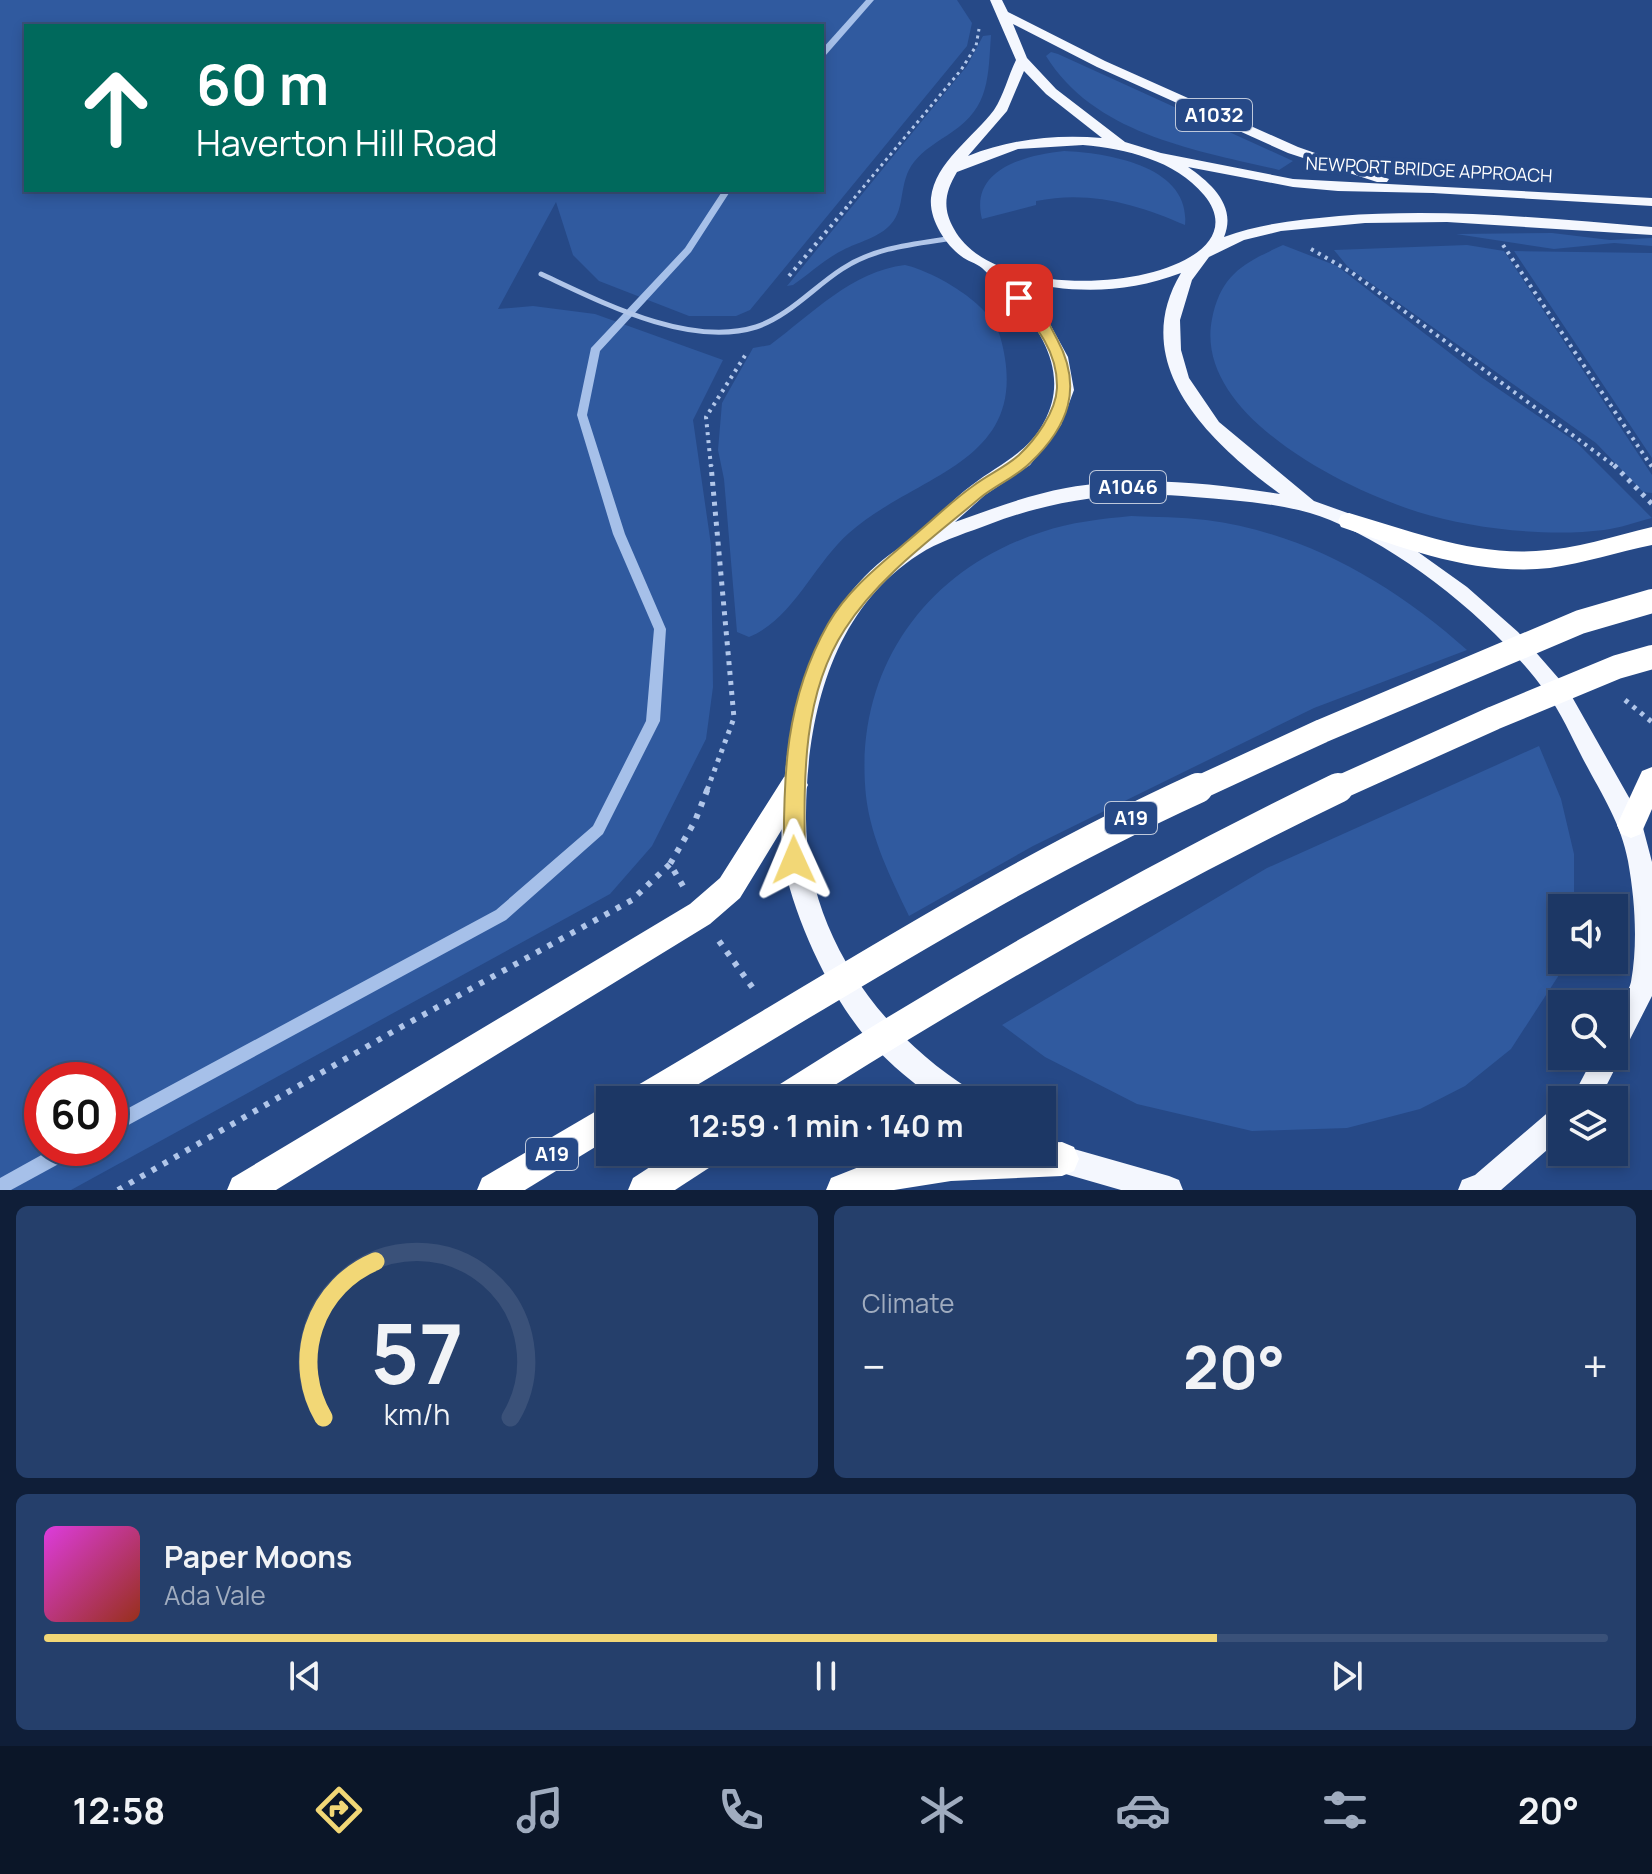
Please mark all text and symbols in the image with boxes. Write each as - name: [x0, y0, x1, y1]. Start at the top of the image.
- text: 60 m: [196, 45, 329, 122]
- icon: ahead: [64, 56, 168, 160]
- road number: A1032: [1176, 99, 1252, 131]
- text: Haverton Hill Road: [196, 118, 497, 167]
- street label: NEWPORT BRIDGE APPROACH: [1305, 151, 1553, 187]
- pin: [985, 264, 1053, 332]
- icon: arrive: [997, 276, 1041, 320]
- road number: A1046: [1090, 471, 1166, 503]
- road number: A19: [1105, 802, 1157, 834]
- position arrow: [752, 818, 836, 902]
- map controls: [1548, 894, 1628, 1166]
- button: sound: [1548, 894, 1628, 974]
- button: search: [1548, 990, 1628, 1070]
- speed limit sign: 60: [24, 1062, 128, 1166]
- button: layers: [1548, 1086, 1628, 1166]
- text: 12:59 · 1 min · 140 m: [689, 1105, 963, 1146]
- road number: A19: [526, 1138, 578, 1170]
- text: Climate: [862, 1285, 954, 1321]
- text: 57: [370, 1295, 464, 1409]
- text: 20°: [1183, 1325, 1285, 1407]
- text: −: [862, 1336, 886, 1396]
- text: +: [1583, 1336, 1608, 1396]
- text: km/h: [384, 1395, 450, 1434]
- text: Paper Moons: [164, 1536, 352, 1577]
- text: Ada Vale: [164, 1577, 266, 1613]
- icon: previous: [283, 1654, 327, 1698]
- icon: pause: [804, 1654, 848, 1698]
- icon: next: [1325, 1654, 1369, 1698]
- icon: directions: [311, 1782, 367, 1838]
- icon: music: [512, 1782, 568, 1838]
- icon: phone: [713, 1782, 769, 1838]
- icon: climate: [914, 1782, 970, 1838]
- icon: car: [1115, 1782, 1171, 1838]
- icon: filters: [1317, 1782, 1373, 1838]
- text: 12:58: [73, 1786, 165, 1835]
- text: 20°: [1518, 1786, 1579, 1835]

